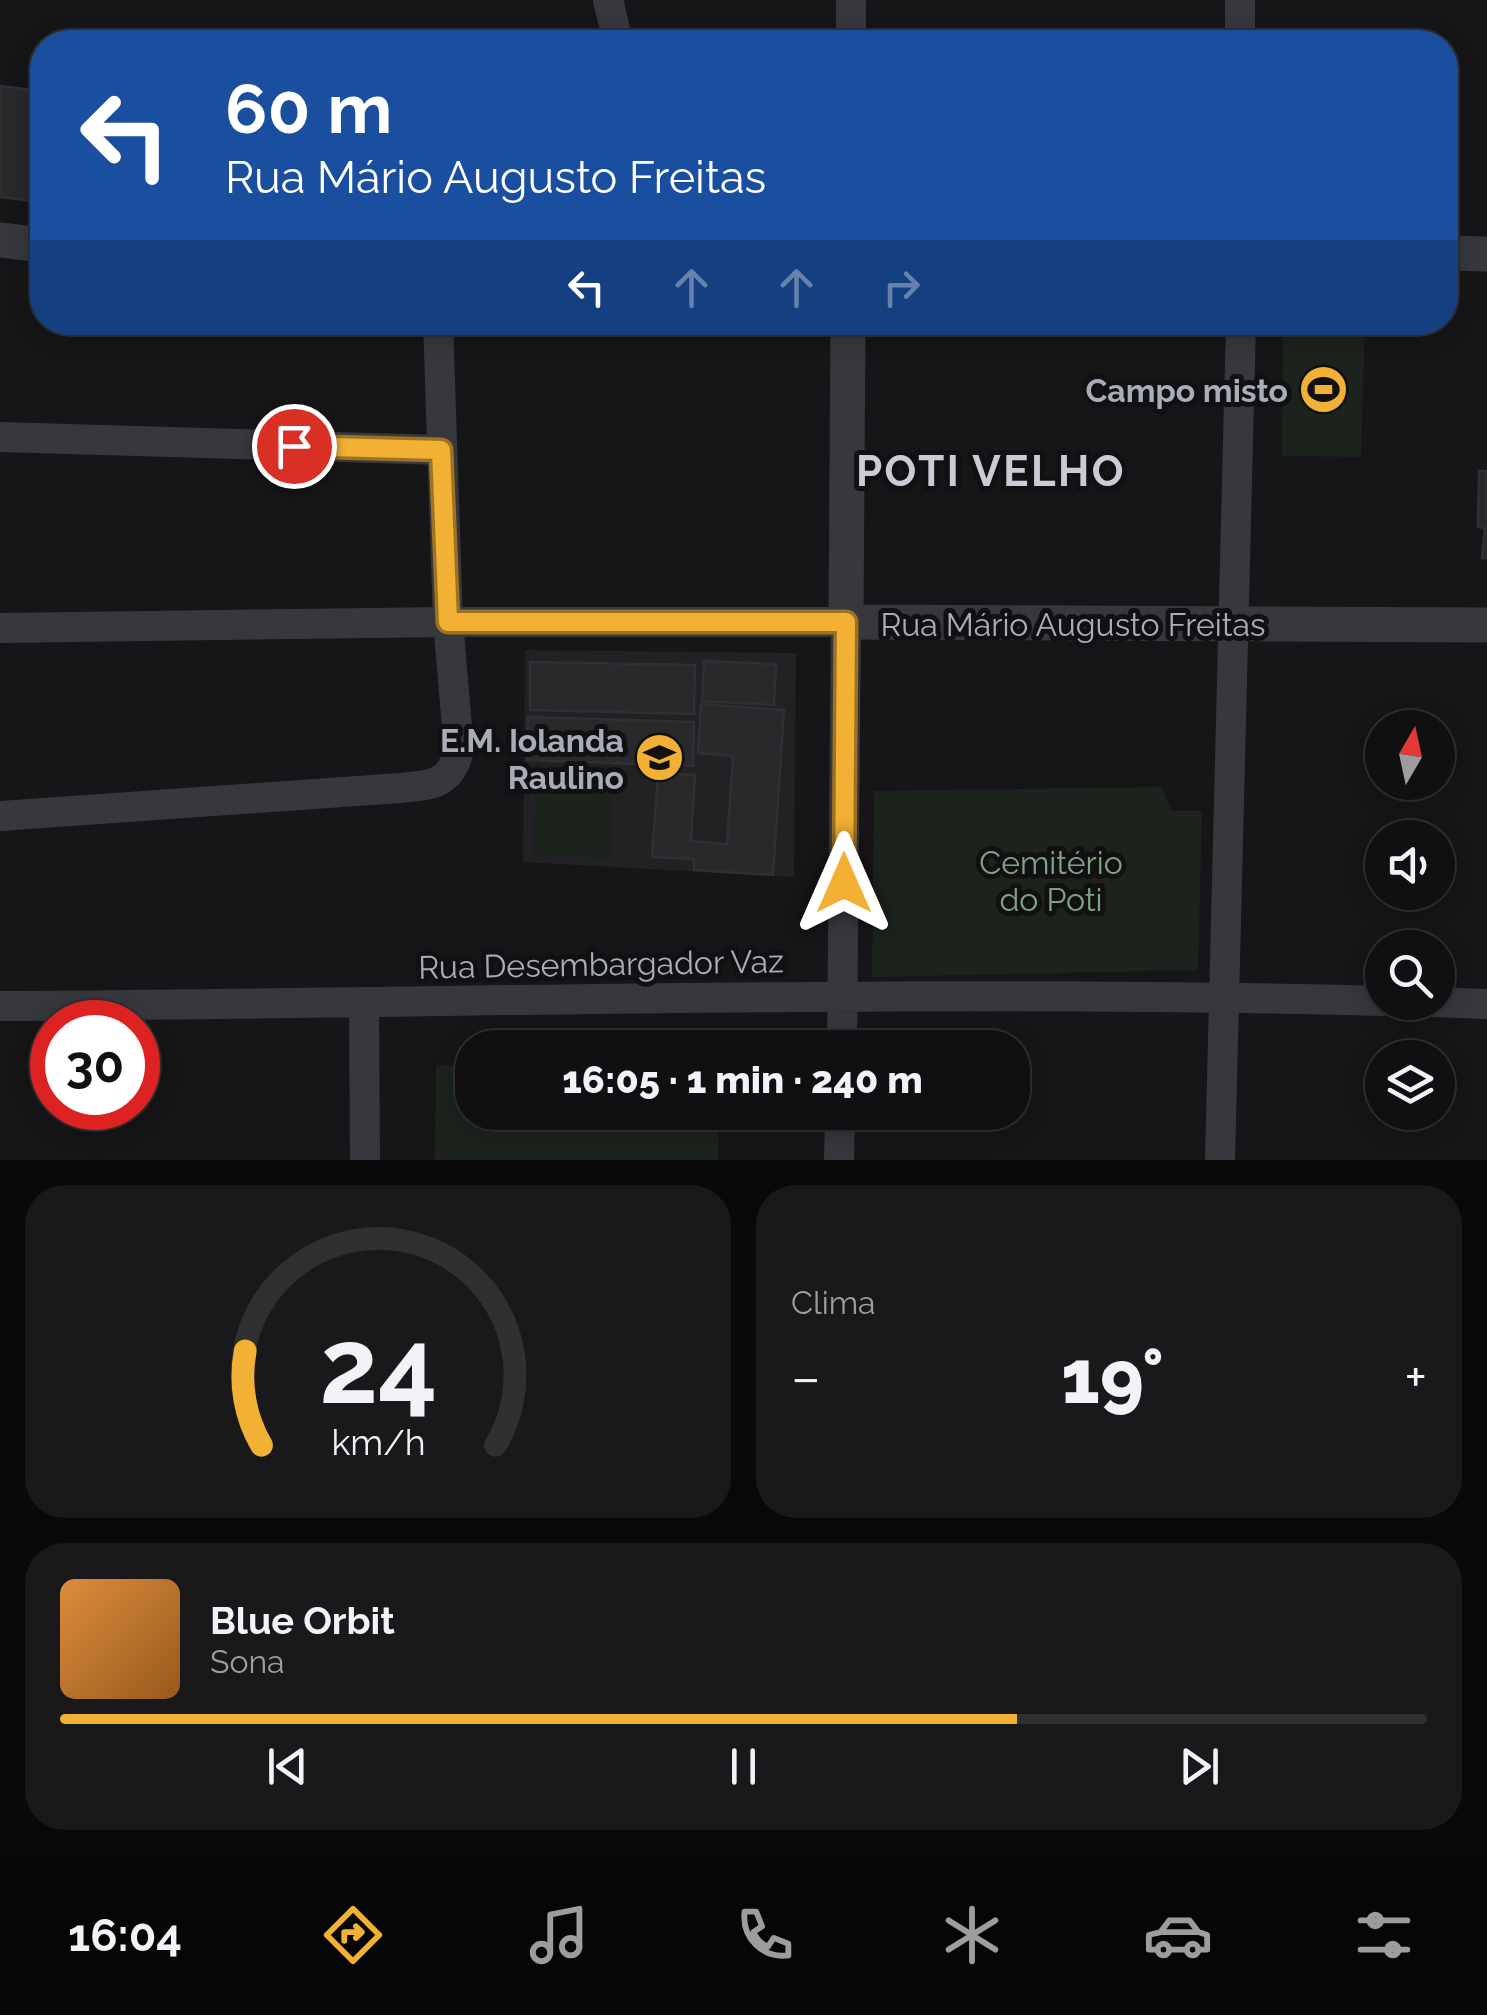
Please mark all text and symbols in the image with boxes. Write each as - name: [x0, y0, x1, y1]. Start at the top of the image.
- text: 60 m: [225, 67, 392, 149]
- icon: left: [60, 70, 190, 200]
- text: Rua Mário Augusto Freitas: [225, 151, 766, 204]
- icon: left: [559, 260, 614, 315]
- icon: ahead: [664, 260, 719, 315]
- icon: ahead: [769, 260, 824, 315]
- icon: right: [874, 260, 929, 315]
- sports icon: Campo misto: [1297, 364, 1349, 416]
- place label: Campo misto: [1085, 372, 1288, 409]
- pin: [252, 404, 337, 489]
- icon: arrive: [267, 419, 322, 474]
- district label: POTI VELHO: [856, 447, 1126, 496]
- street label: Rua Mário Augusto Freitas: [881, 606, 1265, 643]
- north arrow: [1365, 710, 1455, 800]
- map controls: [1365, 710, 1455, 1130]
- place label: E.M. Iolanda Raulino: [440, 722, 624, 796]
- school or university icon: E.M. Iolanda Raulino: [633, 732, 685, 784]
- button: sound: [1365, 820, 1455, 910]
- position arrow: [792, 831, 896, 935]
- park label: Cemitério do Poti: [979, 844, 1123, 918]
- button: search: [1365, 930, 1455, 1020]
- street label: Rua Desembargador Vaz: [418, 942, 784, 986]
- speed limit sign: 30: [30, 1000, 160, 1130]
- button: layers: [1365, 1040, 1455, 1130]
- text: 16:05 · 1 min · 240 m: [562, 1057, 923, 1102]
- text: Clima: [791, 1284, 875, 1321]
- text: 24: [319, 1305, 437, 1427]
- text: 19°: [1061, 1332, 1164, 1421]
- text: −: [791, 1345, 821, 1410]
- text: +: [1404, 1345, 1427, 1410]
- text: km/h: [331, 1421, 425, 1463]
- text: Blue Orbit: [210, 1598, 395, 1643]
- text: Sona: [210, 1643, 285, 1680]
- icon: previous: [260, 1739, 315, 1794]
- icon: pause: [716, 1739, 771, 1794]
- icon: next: [1172, 1739, 1227, 1794]
- icon: directions: [318, 1900, 388, 1970]
- icon: music: [524, 1900, 594, 1970]
- icon: phone: [730, 1900, 800, 1970]
- icon: climate: [937, 1900, 1007, 1970]
- icon: car: [1143, 1900, 1213, 1970]
- icon: filters: [1349, 1900, 1419, 1970]
- text: 16:04: [68, 1909, 182, 1962]

